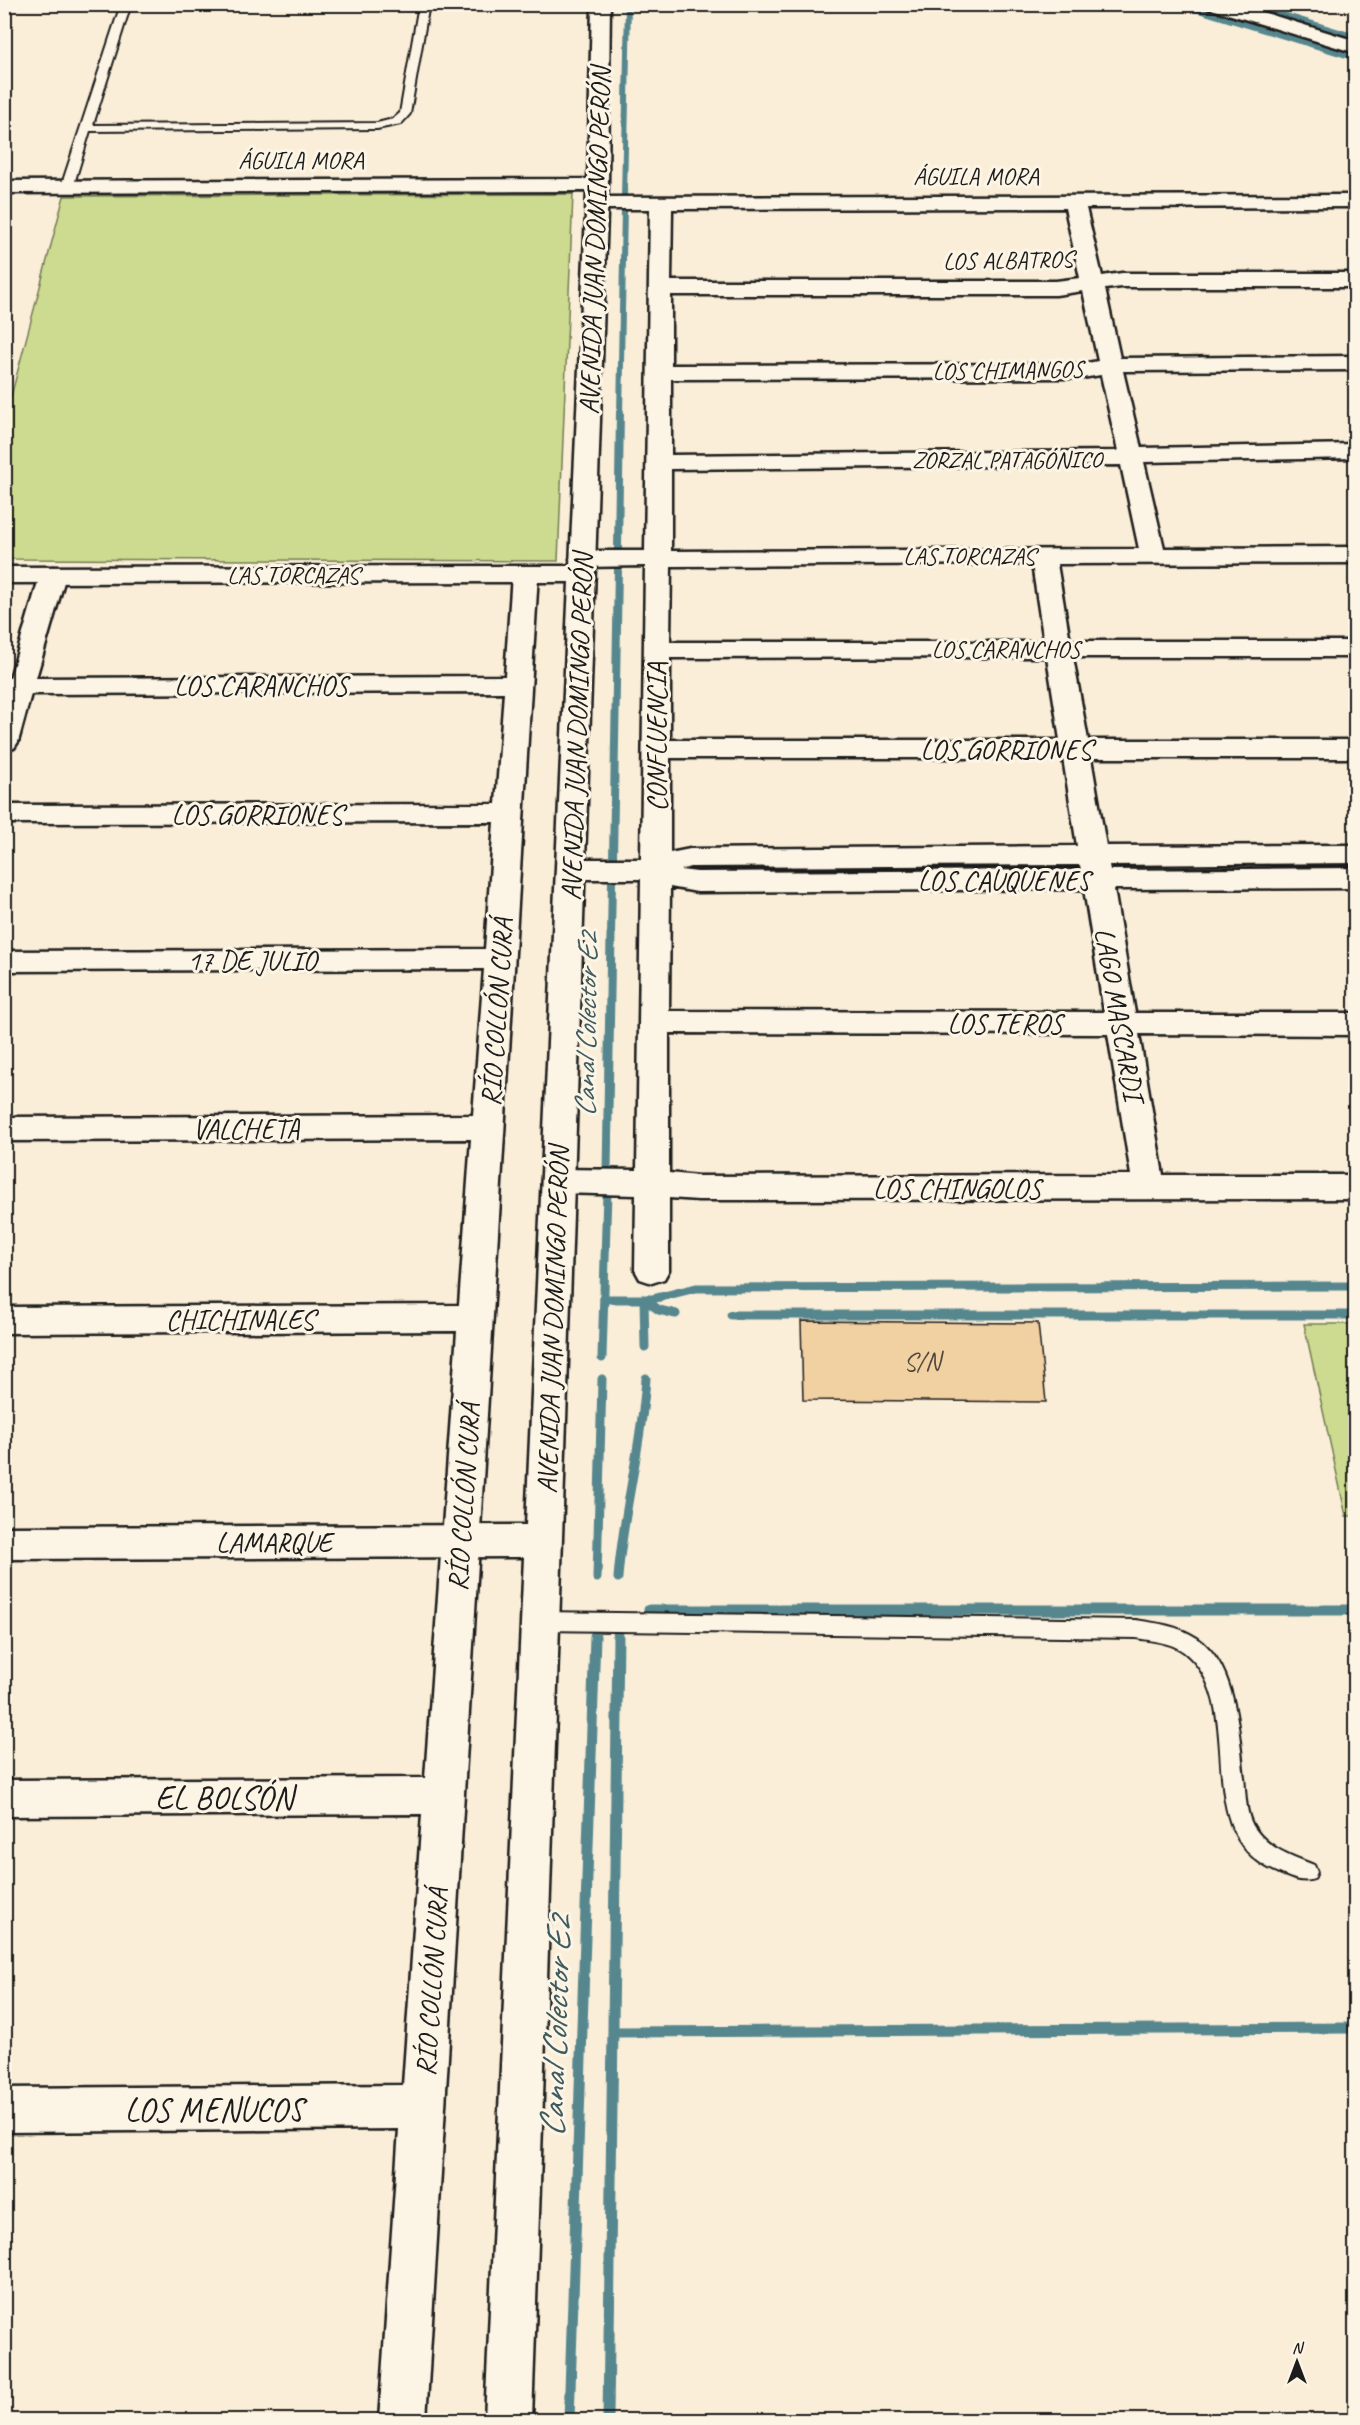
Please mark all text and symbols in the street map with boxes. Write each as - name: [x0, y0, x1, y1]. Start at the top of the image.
- street label: AVENIDA JUAN DOMINGO PERÓN: [571, 63, 618, 415]
- street label: ÁGUILA MORA: [238, 145, 365, 175]
- street label: ÁGUILA MORA: [913, 161, 1040, 191]
- street label: LOS ALBATROS: [943, 244, 1078, 276]
- street label: LOS CHIMANGOS: [932, 354, 1087, 386]
- street label: ZORZAL PATAGÓNICO: [912, 445, 1104, 475]
- street label: LAS TORCAZAS: [903, 541, 1039, 571]
- street label: AVENIDA JUAN DOMINGO PERÓN: [553, 549, 600, 901]
- street label: LAS TORCAZAS: [227, 560, 363, 590]
- street label: LOS CARANCHOS: [932, 634, 1084, 664]
- street label: CONFLUENCIA: [639, 661, 674, 812]
- street label: LOS CARANCHOS: [174, 668, 351, 703]
- street label: LOS GORRIONES: [920, 732, 1097, 767]
- street label: LOS GORRIONES: [171, 797, 348, 832]
- street label: LOS CAUQUENES: [918, 863, 1095, 898]
- street label: RÍO COLLÓN CURÁ: [472, 913, 521, 1107]
- street label: LAGO MASCARDI: [1087, 925, 1153, 1109]
- water label: Canal Colector E2: [565, 928, 607, 1117]
- street label: 17 DE JULIO: [188, 943, 320, 978]
- street label: LOS TEROS: [948, 1006, 1066, 1041]
- street label: VALCHETA: [192, 1111, 301, 1146]
- street label: AVENIDA JUAN DOMINGO PERÓN: [529, 1142, 576, 1494]
- street label: LOS CHINGOLOS: [873, 1171, 1044, 1206]
- street label: CHICHINALES: [166, 1302, 320, 1337]
- house number: S/N: [904, 1345, 945, 1378]
- street label: RÍO COLLÓN CURÁ: [439, 1398, 488, 1592]
- street label: LAMARQUE: [216, 1525, 335, 1560]
- street label: EL BOLSÓN: [155, 1777, 298, 1819]
- street label: RÍO COLLÓN CURÁ: [407, 1883, 456, 2077]
- water label: Canal Colector E2: [528, 1910, 582, 2138]
- street label: LOS MENUCOS: [125, 2089, 308, 2131]
- north arrow: [1267, 2332, 1327, 2392]
- text: N: [1292, 2338, 1305, 2358]

